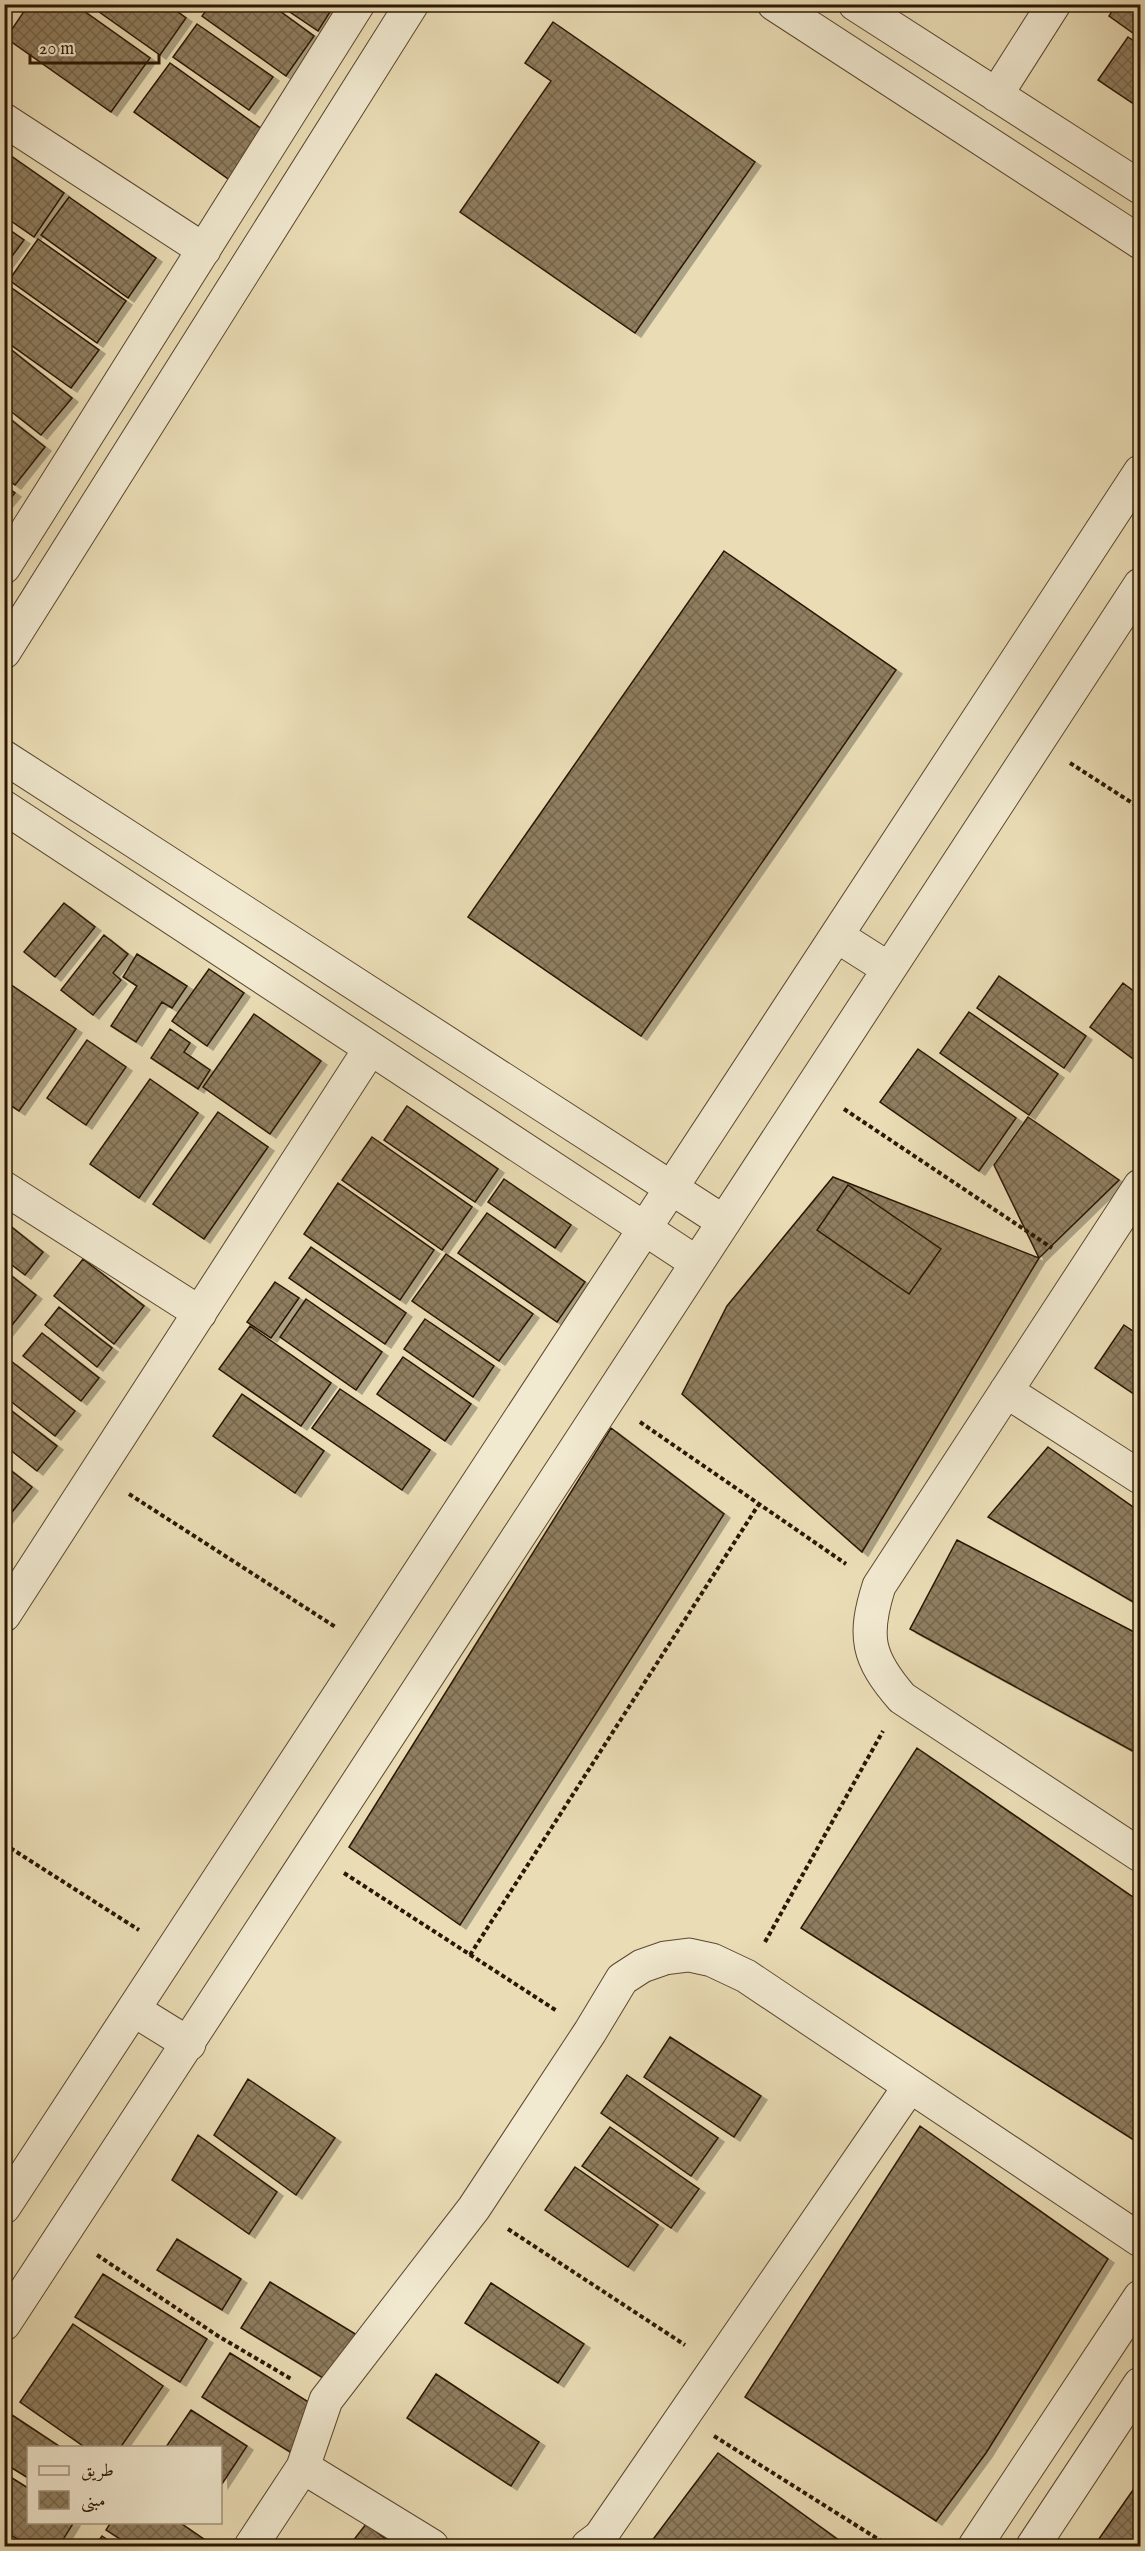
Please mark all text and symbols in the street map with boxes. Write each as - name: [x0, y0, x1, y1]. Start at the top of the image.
- scale bar: [30, 27, 159, 65]
- text: 20 m: [39, 38, 74, 61]
- legend: [27, 2446, 222, 2524]
- text: طريق: [81, 2460, 114, 2483]
- text: مبنى: [81, 2490, 106, 2513]

